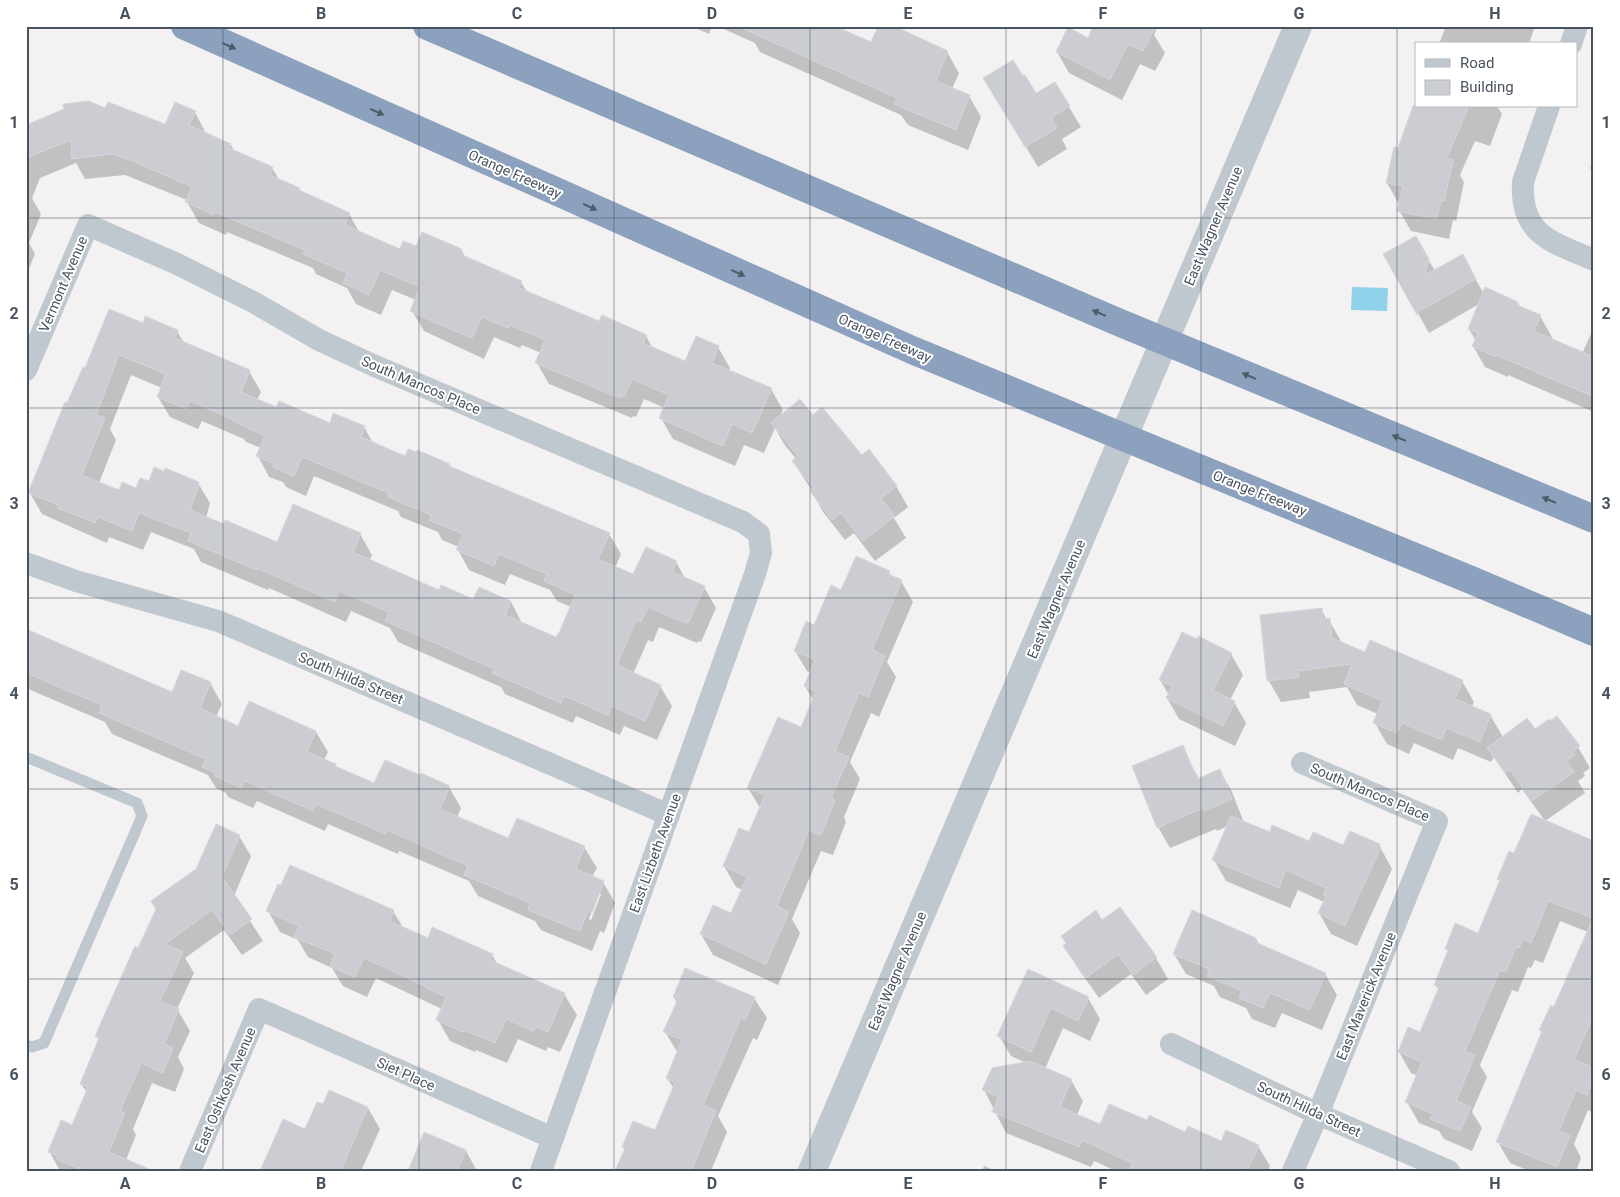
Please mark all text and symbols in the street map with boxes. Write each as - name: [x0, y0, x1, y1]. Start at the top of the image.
- text: A: [120, 4, 131, 23]
- text: B: [316, 4, 326, 23]
- text: C: [512, 4, 522, 23]
- text: D: [707, 4, 717, 23]
- text: E: [904, 4, 913, 23]
- text: F: [1099, 4, 1108, 23]
- text: G: [1294, 4, 1305, 23]
- text: H: [1489, 4, 1501, 23]
- legend: [1415, 42, 1578, 108]
- one-way arrow: [222, 43, 236, 51]
- text: Road: [1460, 54, 1494, 72]
- text: Building: [1460, 78, 1514, 96]
- one-way arrow: [370, 109, 384, 117]
- text: 1: [9, 113, 19, 132]
- text: 1: [1601, 113, 1611, 132]
- street label: Orange Freeway: [466, 146, 564, 202]
- street label: East Wagner Avenue: [1181, 164, 1245, 288]
- one-way arrow: [583, 203, 597, 211]
- street label: Vermont Avenue: [36, 234, 90, 334]
- one-way arrow: [731, 270, 745, 278]
- text: 2: [9, 304, 19, 323]
- text: 2: [1601, 304, 1611, 323]
- one-way arrow: [1092, 309, 1106, 317]
- street label: Orange Freeway: [836, 310, 934, 366]
- street label: South Mancos Place: [359, 353, 483, 417]
- one-way arrow: [1242, 371, 1256, 379]
- one-way arrow: [1391, 434, 1406, 442]
- street label: Orange Freeway: [1211, 467, 1310, 519]
- text: 3: [9, 494, 19, 513]
- text: 3: [1601, 494, 1611, 513]
- one-way arrow: [1542, 496, 1556, 504]
- street label: East Wagner Avenue: [1024, 537, 1088, 661]
- street label: South Hilda Street: [296, 649, 406, 708]
- text: 4: [9, 684, 19, 703]
- text: 4: [1601, 684, 1611, 703]
- street label: South Mancos Place: [1308, 760, 1432, 824]
- street label: East Lizbeth Avenue: [626, 791, 684, 915]
- text: 5: [9, 875, 19, 894]
- text: 5: [1601, 875, 1611, 894]
- street label: East Wagner Avenue: [865, 909, 929, 1033]
- street label: East Maverick Avenue: [1333, 930, 1399, 1062]
- street label: East Oshkosh Avenue: [191, 1025, 259, 1155]
- street label: Siet Place: [375, 1054, 437, 1094]
- text: 6: [9, 1065, 19, 1084]
- text: 6: [1601, 1065, 1611, 1084]
- street label: South Hilda Street: [1255, 1078, 1364, 1140]
- text: A: [120, 1174, 131, 1193]
- text: B: [316, 1174, 326, 1193]
- text: C: [512, 1174, 522, 1193]
- text: D: [707, 1174, 717, 1193]
- text: E: [904, 1174, 913, 1193]
- text: F: [1099, 1174, 1108, 1193]
- text: G: [1294, 1174, 1305, 1193]
- text: H: [1489, 1174, 1501, 1193]

